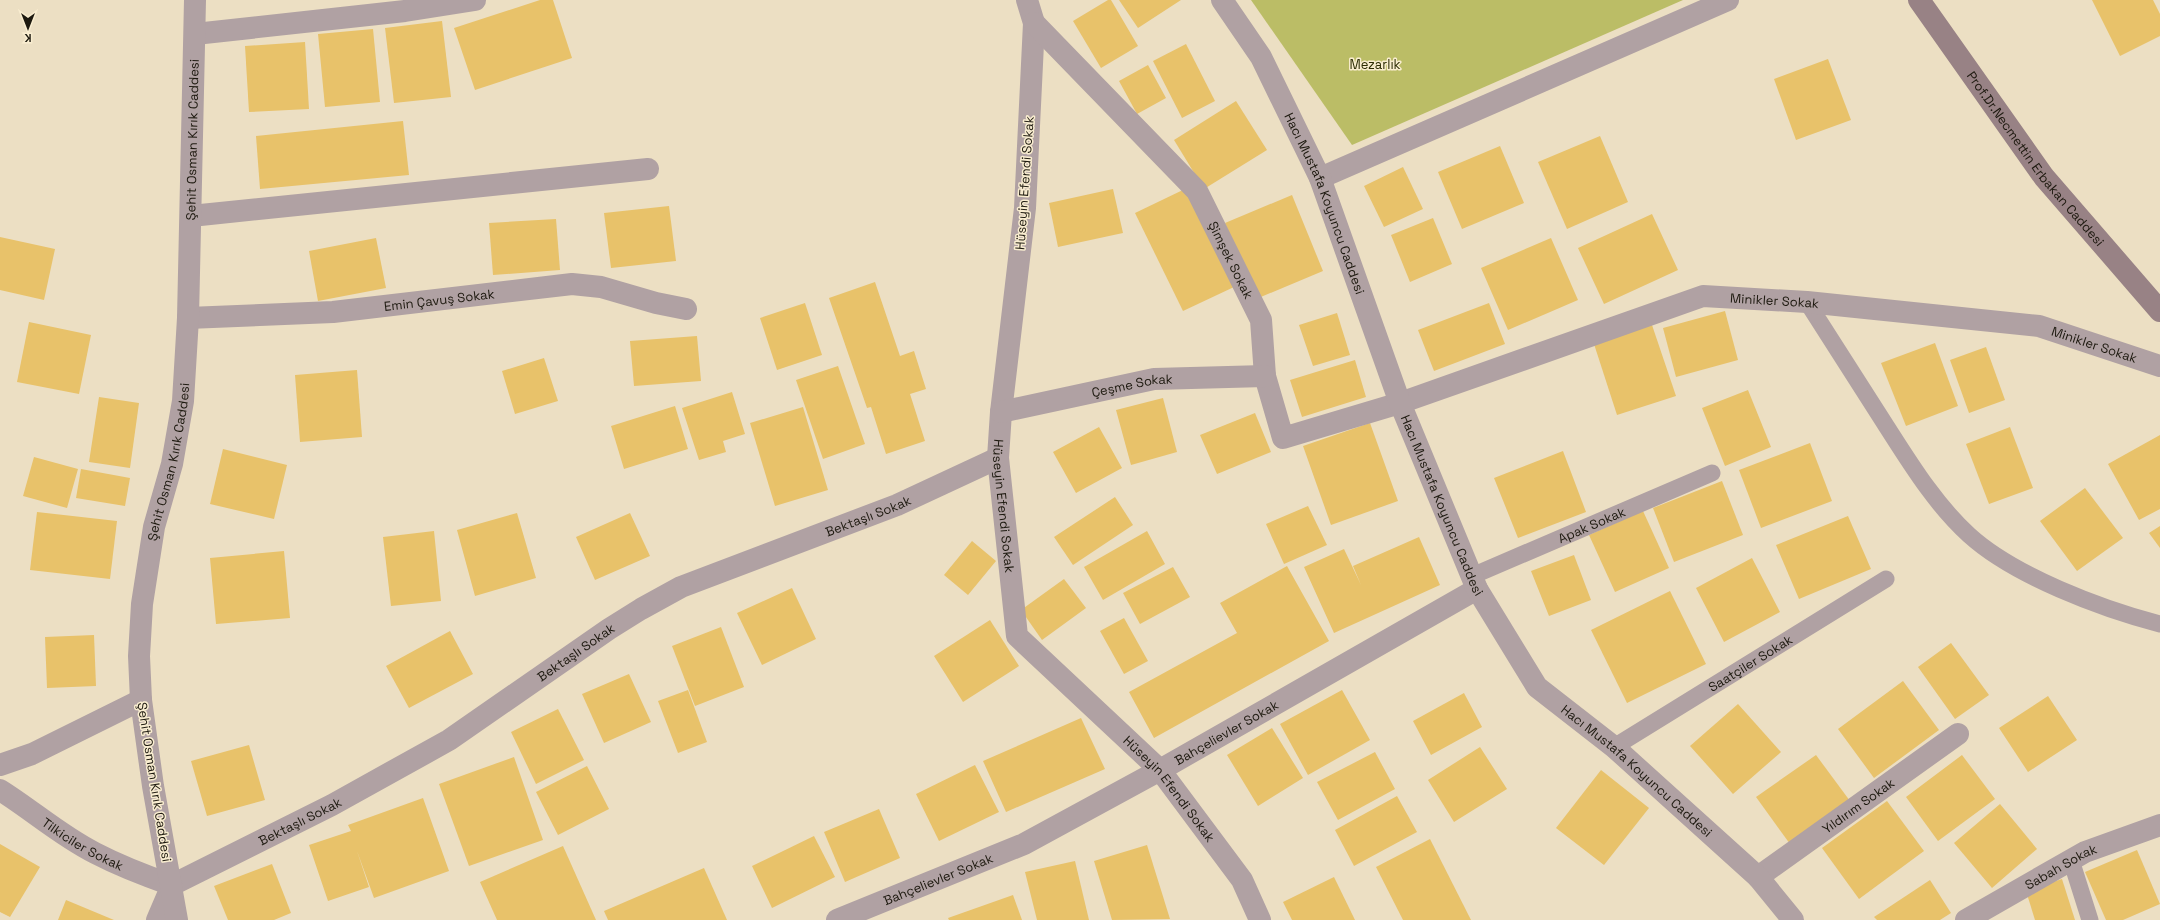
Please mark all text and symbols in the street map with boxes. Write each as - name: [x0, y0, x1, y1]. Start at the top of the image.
- north arrow: [8, 8, 48, 48]
- text: K: [24, 31, 31, 45]
- park label: Mezarlık: [1349, 56, 1401, 73]
- street label: Şehit Osman Kırık Caddesi: [182, 59, 203, 221]
- street label: Prof.Dr.Necmettin Erbakan Caddesi: [1963, 68, 2108, 250]
- street label: Hacı Mustafa Koyuncu Caddesi: [1280, 110, 1369, 296]
- street label: Hüseyin Efendi Sokak: [1011, 116, 1038, 251]
- street label: Şimşek Sokak: [1204, 218, 1257, 302]
- street label: Emin Çavuş Sokak: [383, 285, 495, 315]
- street label: Minikler Sokak: [1730, 290, 1820, 312]
- street label: Minikler Sokak: [2049, 323, 2139, 367]
- street label: Çeşme Sokak: [1090, 370, 1173, 401]
- street label: Şehit Osman Kırık Caddesi: [144, 382, 193, 542]
- street label: Hacı Mustafa Koyuncu Caddesi: [1397, 412, 1487, 599]
- street label: Hüseyin Efendi Sokak: [989, 439, 1018, 574]
- street label: Bektaşlı Sokak: [823, 492, 914, 540]
- street label: Apak Sokak: [1555, 503, 1628, 547]
- street label: Bektaşlı Sokak: [534, 620, 618, 685]
- street label: Saatçiler Sokak: [1705, 631, 1796, 696]
- street label: Bahçelievler Sokak: [1172, 696, 1281, 769]
- street label: Şehit Osman Kırık Caddesi: [133, 701, 176, 863]
- street label: Hacı Mustafa Koyuncu Caddesi: [1558, 701, 1716, 841]
- street label: Hüseyin Efendi Sokak: [1120, 732, 1219, 845]
- street label: Yıldırım Sokak: [1819, 774, 1898, 837]
- street label: Bektaşlı Sokak: [256, 793, 345, 849]
- street label: Tilkiciler Sokak: [38, 814, 126, 874]
- street label: Sabah Sokak: [2022, 840, 2099, 894]
- street label: Bahçelievler Sokak: [881, 850, 996, 909]

